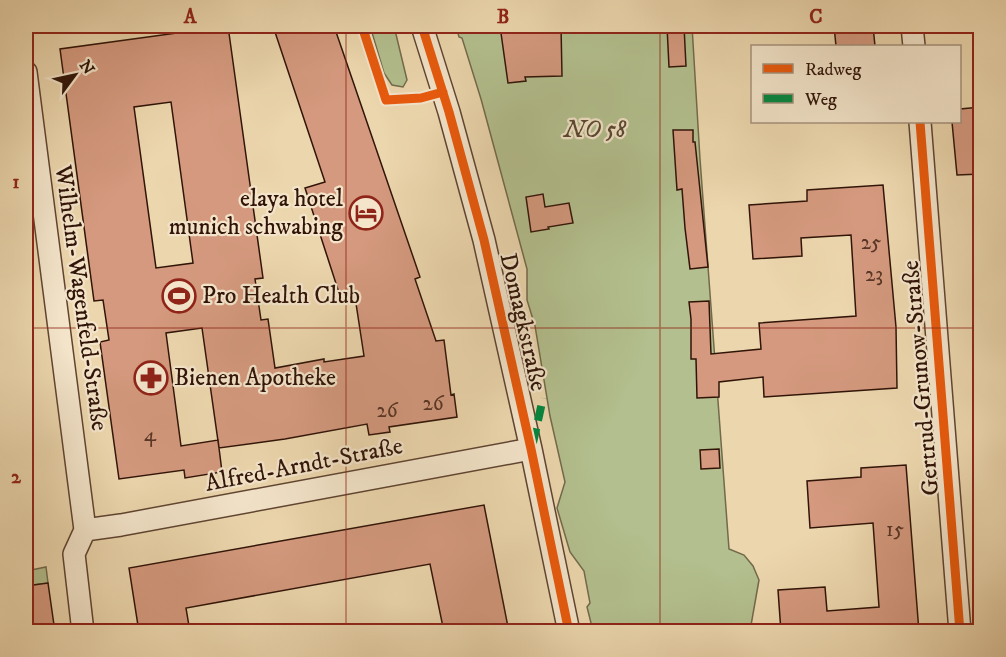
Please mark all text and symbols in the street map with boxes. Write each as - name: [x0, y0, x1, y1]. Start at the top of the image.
- text: A: [183, 5, 198, 30]
- text: B: [497, 5, 509, 30]
- text: C: [809, 5, 823, 30]
- north arrow: [45, 45, 105, 105]
- legend: [751, 45, 961, 123]
- text: N: [75, 56, 99, 78]
- text: Radweg: [805, 59, 861, 81]
- text: Weg: [804, 89, 837, 111]
- park label: NO 58: [562, 115, 626, 145]
- street label: Wilhelm-Wagenfeld-Straße: [47, 162, 115, 433]
- text: 1: [12, 170, 20, 195]
- place label: elaya hotel munich schwabing: [169, 184, 344, 242]
- hotel icon: elaya hotel munich schwabing: [348, 195, 384, 231]
- house number: 25: [861, 230, 881, 256]
- street label: Domagkstraße: [493, 250, 553, 394]
- street label: Gertrud-Grunow-Straße: [896, 259, 946, 497]
- house number: 23: [865, 262, 883, 288]
- sports icon: Pro Health Club: [161, 278, 197, 314]
- place label: Pro Health Club: [202, 281, 360, 311]
- pharmacy icon: Bienen Apotheke: [133, 360, 169, 396]
- place label: Bienen Apotheke: [174, 363, 336, 393]
- house number: 26: [422, 391, 445, 417]
- house number: 26: [376, 398, 399, 424]
- house number: 4: [144, 422, 157, 448]
- street label: Alfred-Arndt-Straße: [203, 431, 405, 499]
- text: 2: [11, 465, 22, 490]
- house number: 15: [886, 517, 904, 543]

